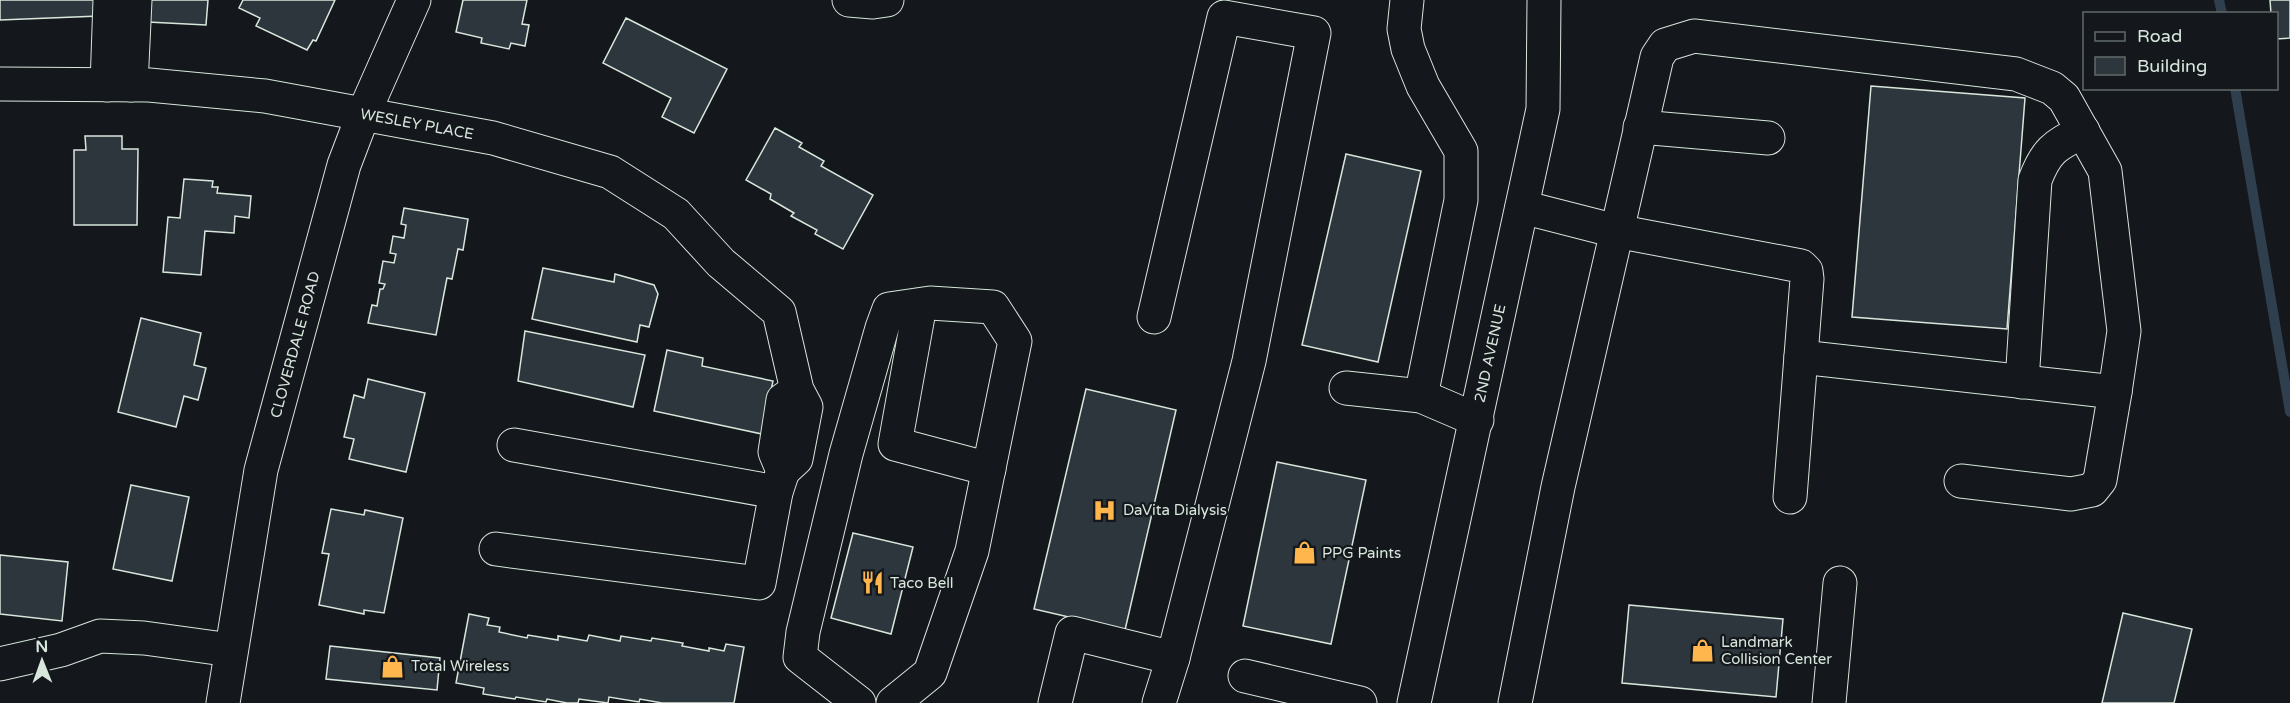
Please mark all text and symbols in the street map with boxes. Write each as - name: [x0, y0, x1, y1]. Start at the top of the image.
- legend: [2083, 12, 2278, 90]
- text: Road: [2137, 25, 2182, 47]
- text: Building: [2137, 55, 2207, 77]
- street label: WESLEY PLACE: [359, 105, 475, 143]
- street label: CLOVERDALE ROAD: [267, 269, 324, 420]
- street label: 2ND AVENUE: [1471, 302, 1509, 404]
- hospital icon: DaVita Dialysis: [1092, 497, 1118, 523]
- place label: DaVita Dialysis: [1123, 501, 1227, 519]
- shop icon: PPG Paints: [1291, 540, 1317, 566]
- place label: PPG Paints: [1322, 544, 1401, 562]
- restaurant icon: Taco Bell: [859, 570, 885, 596]
- place label: Taco Bell: [890, 574, 954, 592]
- north arrow: [12, 631, 72, 691]
- place label: Landmark Collision Center: [1721, 633, 1832, 668]
- text: N: [35, 637, 48, 657]
- shop icon: Landmark Collision Center: [1690, 638, 1716, 664]
- shop icon: Total Wireless: [380, 653, 406, 679]
- place label: Total Wireless: [411, 657, 509, 675]

